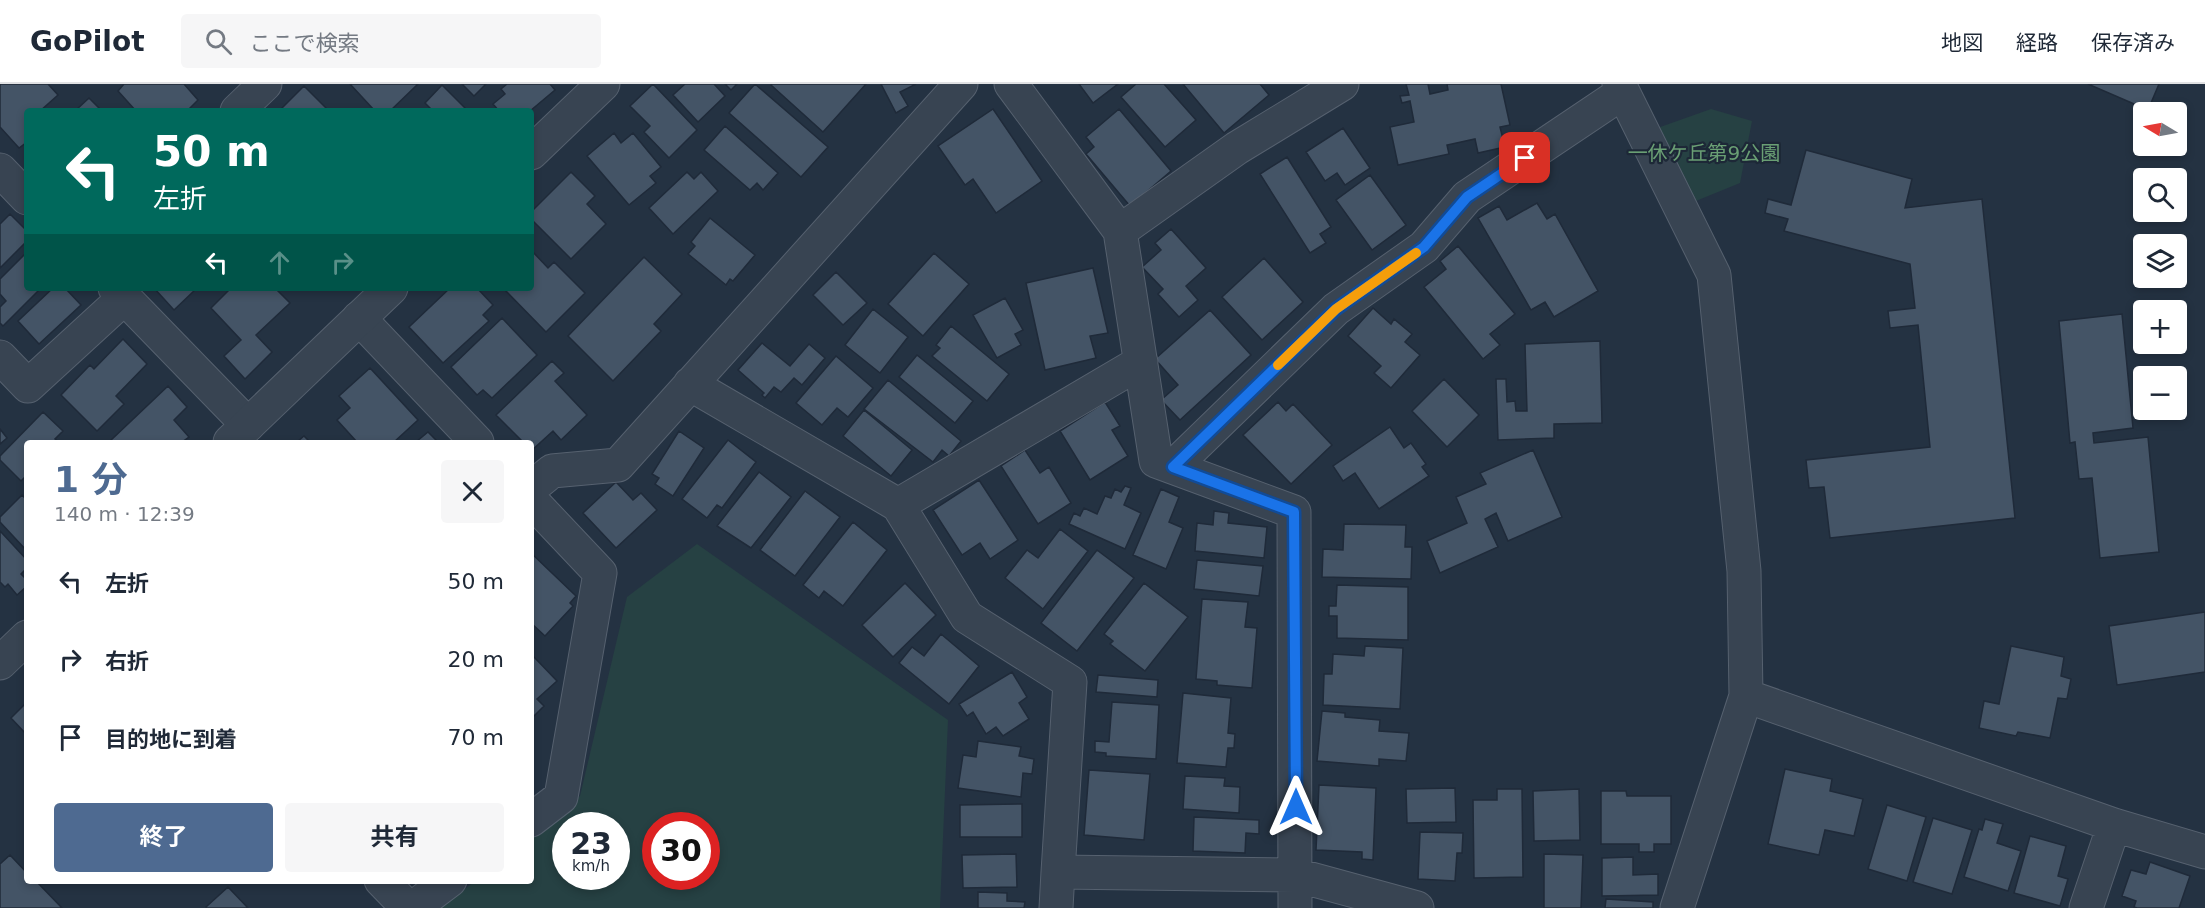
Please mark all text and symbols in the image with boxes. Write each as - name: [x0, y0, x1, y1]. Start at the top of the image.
- search box: [181, 14, 601, 68]
- text: GoPilot: [30, 25, 145, 58]
- icon: search: [202, 25, 235, 58]
- text: ここで検索: [250, 31, 360, 56]
- text: 地図: [1941, 31, 1983, 55]
- text: 経路: [2016, 31, 2058, 55]
- text: 保存済み: [2091, 31, 2175, 55]
- north arrow: [2133, 102, 2187, 156]
- map controls: [2133, 102, 2187, 420]
- text: 50 m: [153, 127, 270, 176]
- icon: left: [54, 132, 132, 210]
- pin: [1499, 132, 1550, 183]
- icon: arrive: [1508, 141, 1541, 174]
- park label: 一休ケ丘第9公園: [1628, 141, 1780, 165]
- button: search: [2133, 168, 2187, 222]
- text: 左折: [153, 183, 207, 214]
- button: layers: [2133, 234, 2187, 288]
- icon: left: [200, 246, 233, 279]
- icon: ahead: [263, 246, 296, 279]
- icon: right: [326, 246, 359, 279]
- button: +: [2133, 300, 2187, 354]
- button: −: [2133, 366, 2187, 420]
- text: 1 分: [54, 459, 128, 500]
- button: close: [441, 460, 504, 523]
- text: 140 m · 12:39: [54, 502, 195, 526]
- icon: left: [54, 565, 87, 598]
- text: 50 m: [448, 569, 504, 594]
- text: 左折: [105, 571, 149, 596]
- icon: right: [54, 643, 87, 676]
- text: 20 m: [448, 647, 504, 672]
- text: 右折: [105, 649, 149, 674]
- icon: arrive: [54, 721, 87, 754]
- text: 70 m: [448, 725, 504, 750]
- text: 目的地に到着: [105, 727, 237, 752]
- position arrow: [1264, 775, 1328, 839]
- button: 終了: [54, 803, 273, 872]
- button: 共有: [285, 803, 504, 872]
- speed limit sign: 30: [642, 812, 720, 890]
- text: 23: [570, 826, 612, 861]
- text: km/h: [572, 857, 610, 875]

